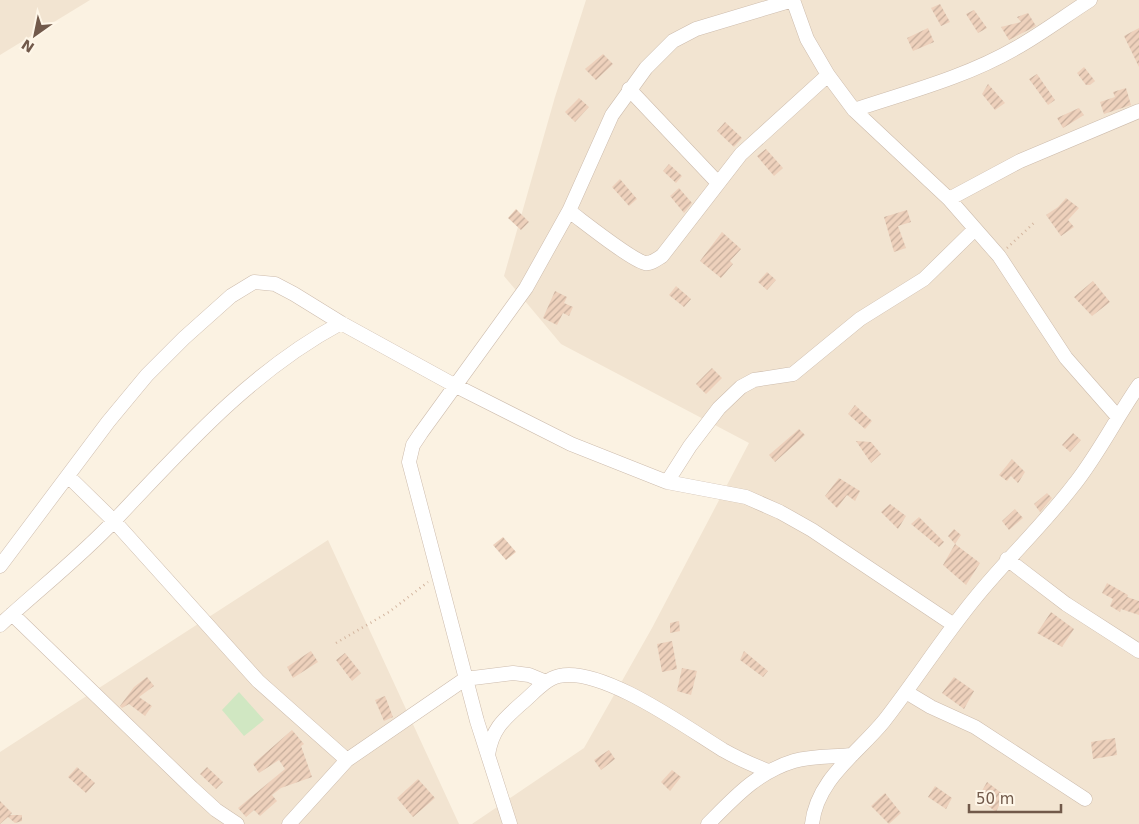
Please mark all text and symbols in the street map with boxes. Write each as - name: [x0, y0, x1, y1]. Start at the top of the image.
- north arrow: [10, 10, 60, 60]
- text: N: [19, 36, 37, 56]
- scale bar: [969, 782, 1062, 814]
- text: 50 m: [976, 790, 1014, 808]

